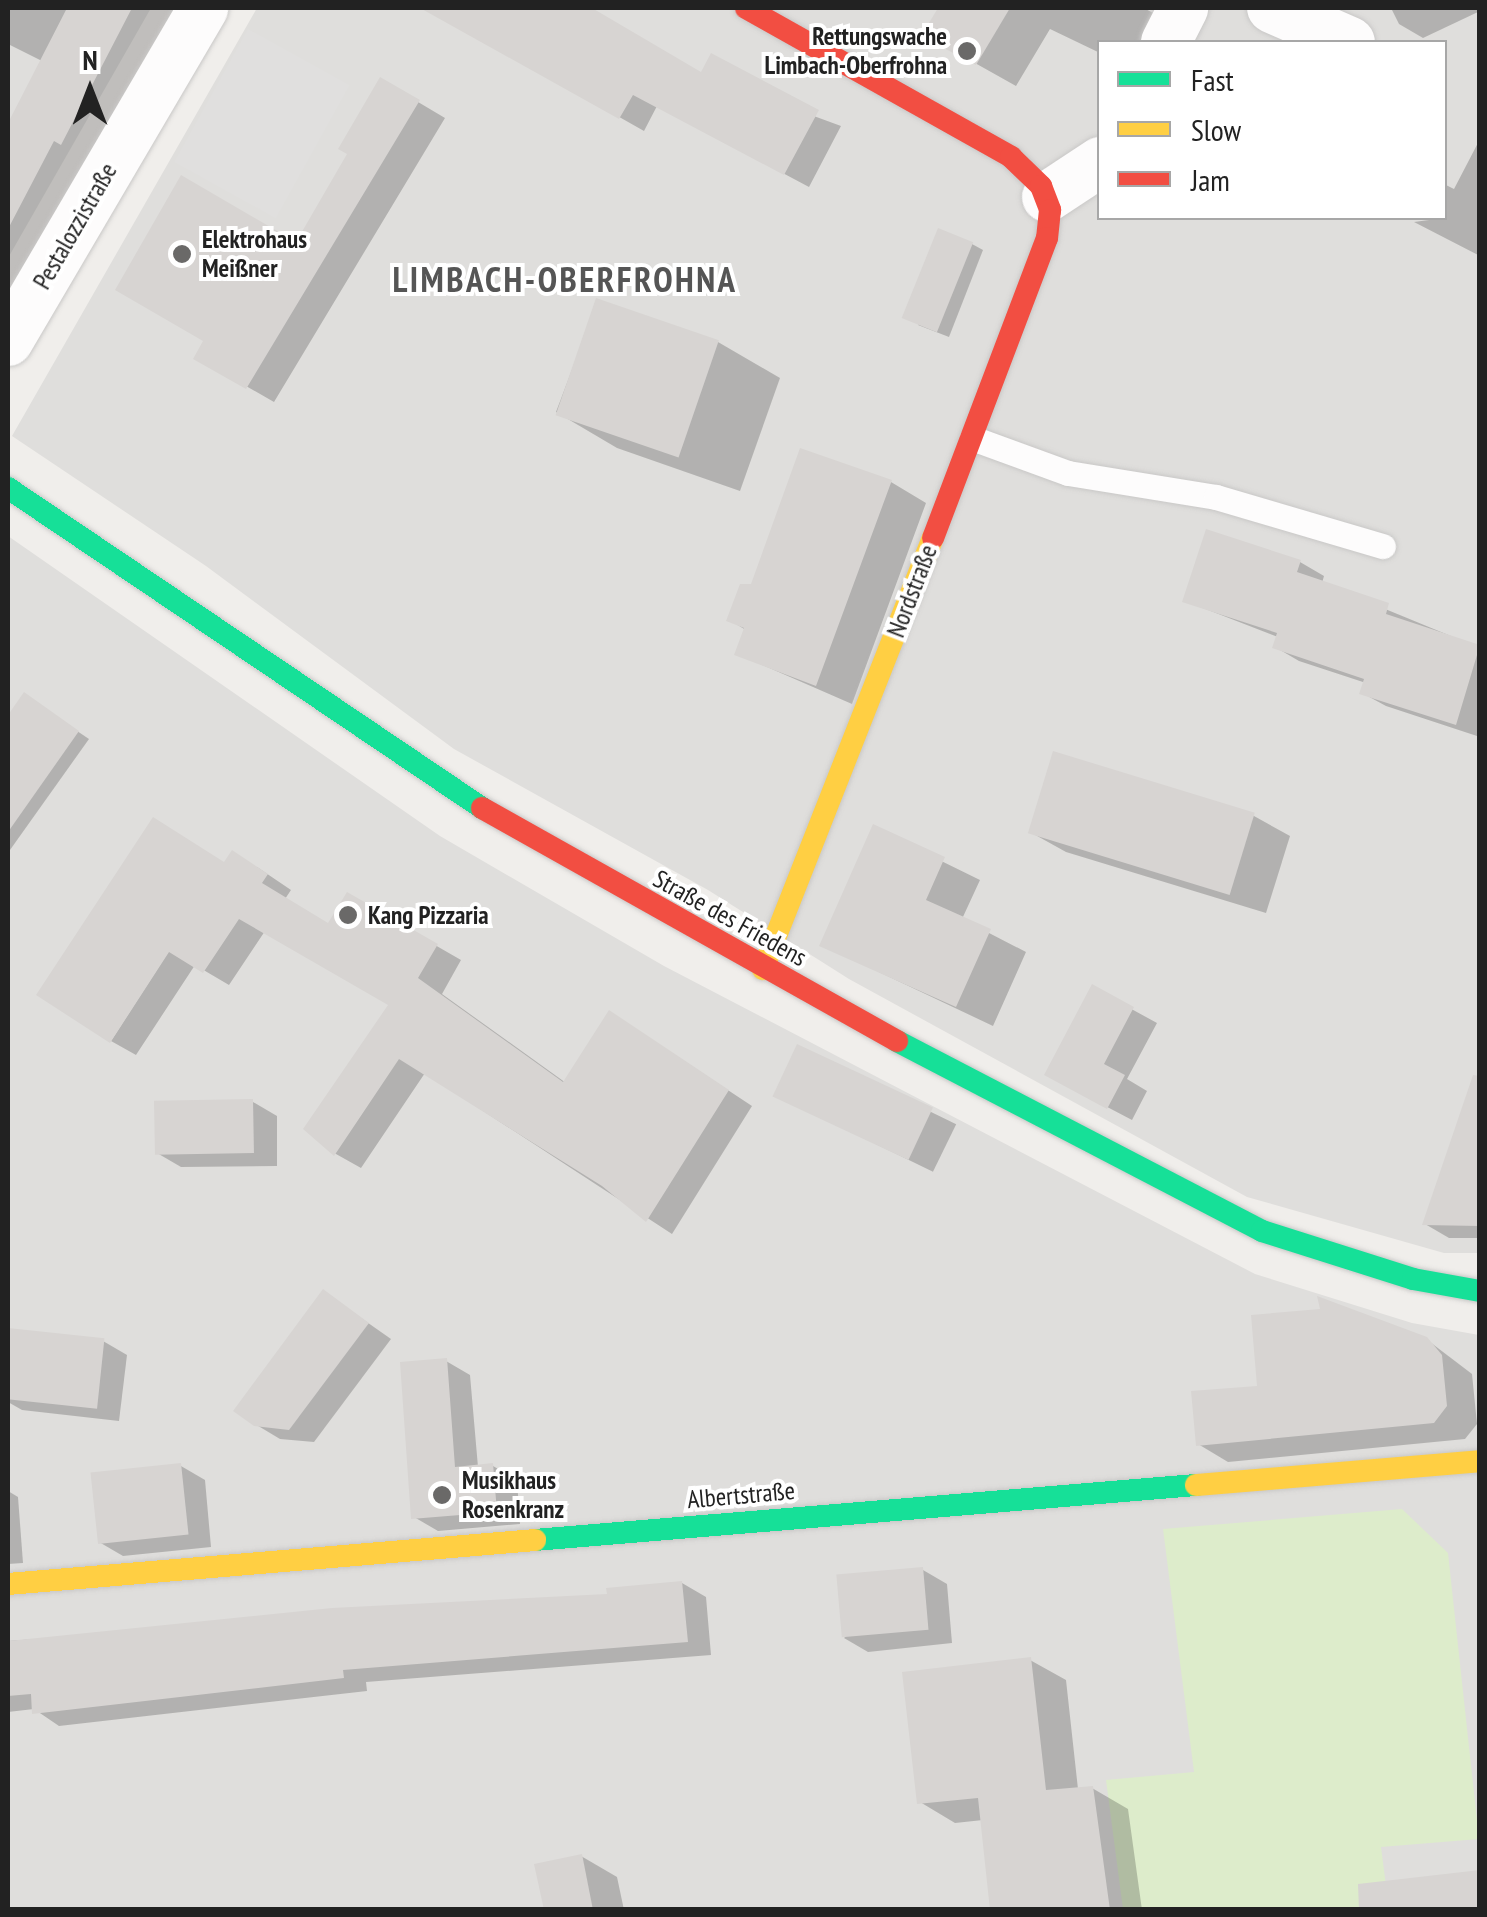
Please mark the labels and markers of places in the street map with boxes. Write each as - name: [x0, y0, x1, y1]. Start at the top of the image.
- place label: Rettungswache Limbach-Oberfrohna: [765, 22, 947, 81]
- marker: Rettungswache Limbach-Oberfrohna: [956, 40, 978, 62]
- place label: Elektrohaus Meißner: [202, 225, 307, 284]
- marker: Elektrohaus Meißner: [171, 243, 193, 265]
- place label: Kang Pizzaria: [368, 900, 489, 930]
- marker: Kang Pizzaria: [337, 904, 359, 926]
- place label: Musikhaus Rosenkranz: [462, 1466, 564, 1525]
- marker: Musikhaus Rosenkranz: [431, 1484, 453, 1506]

